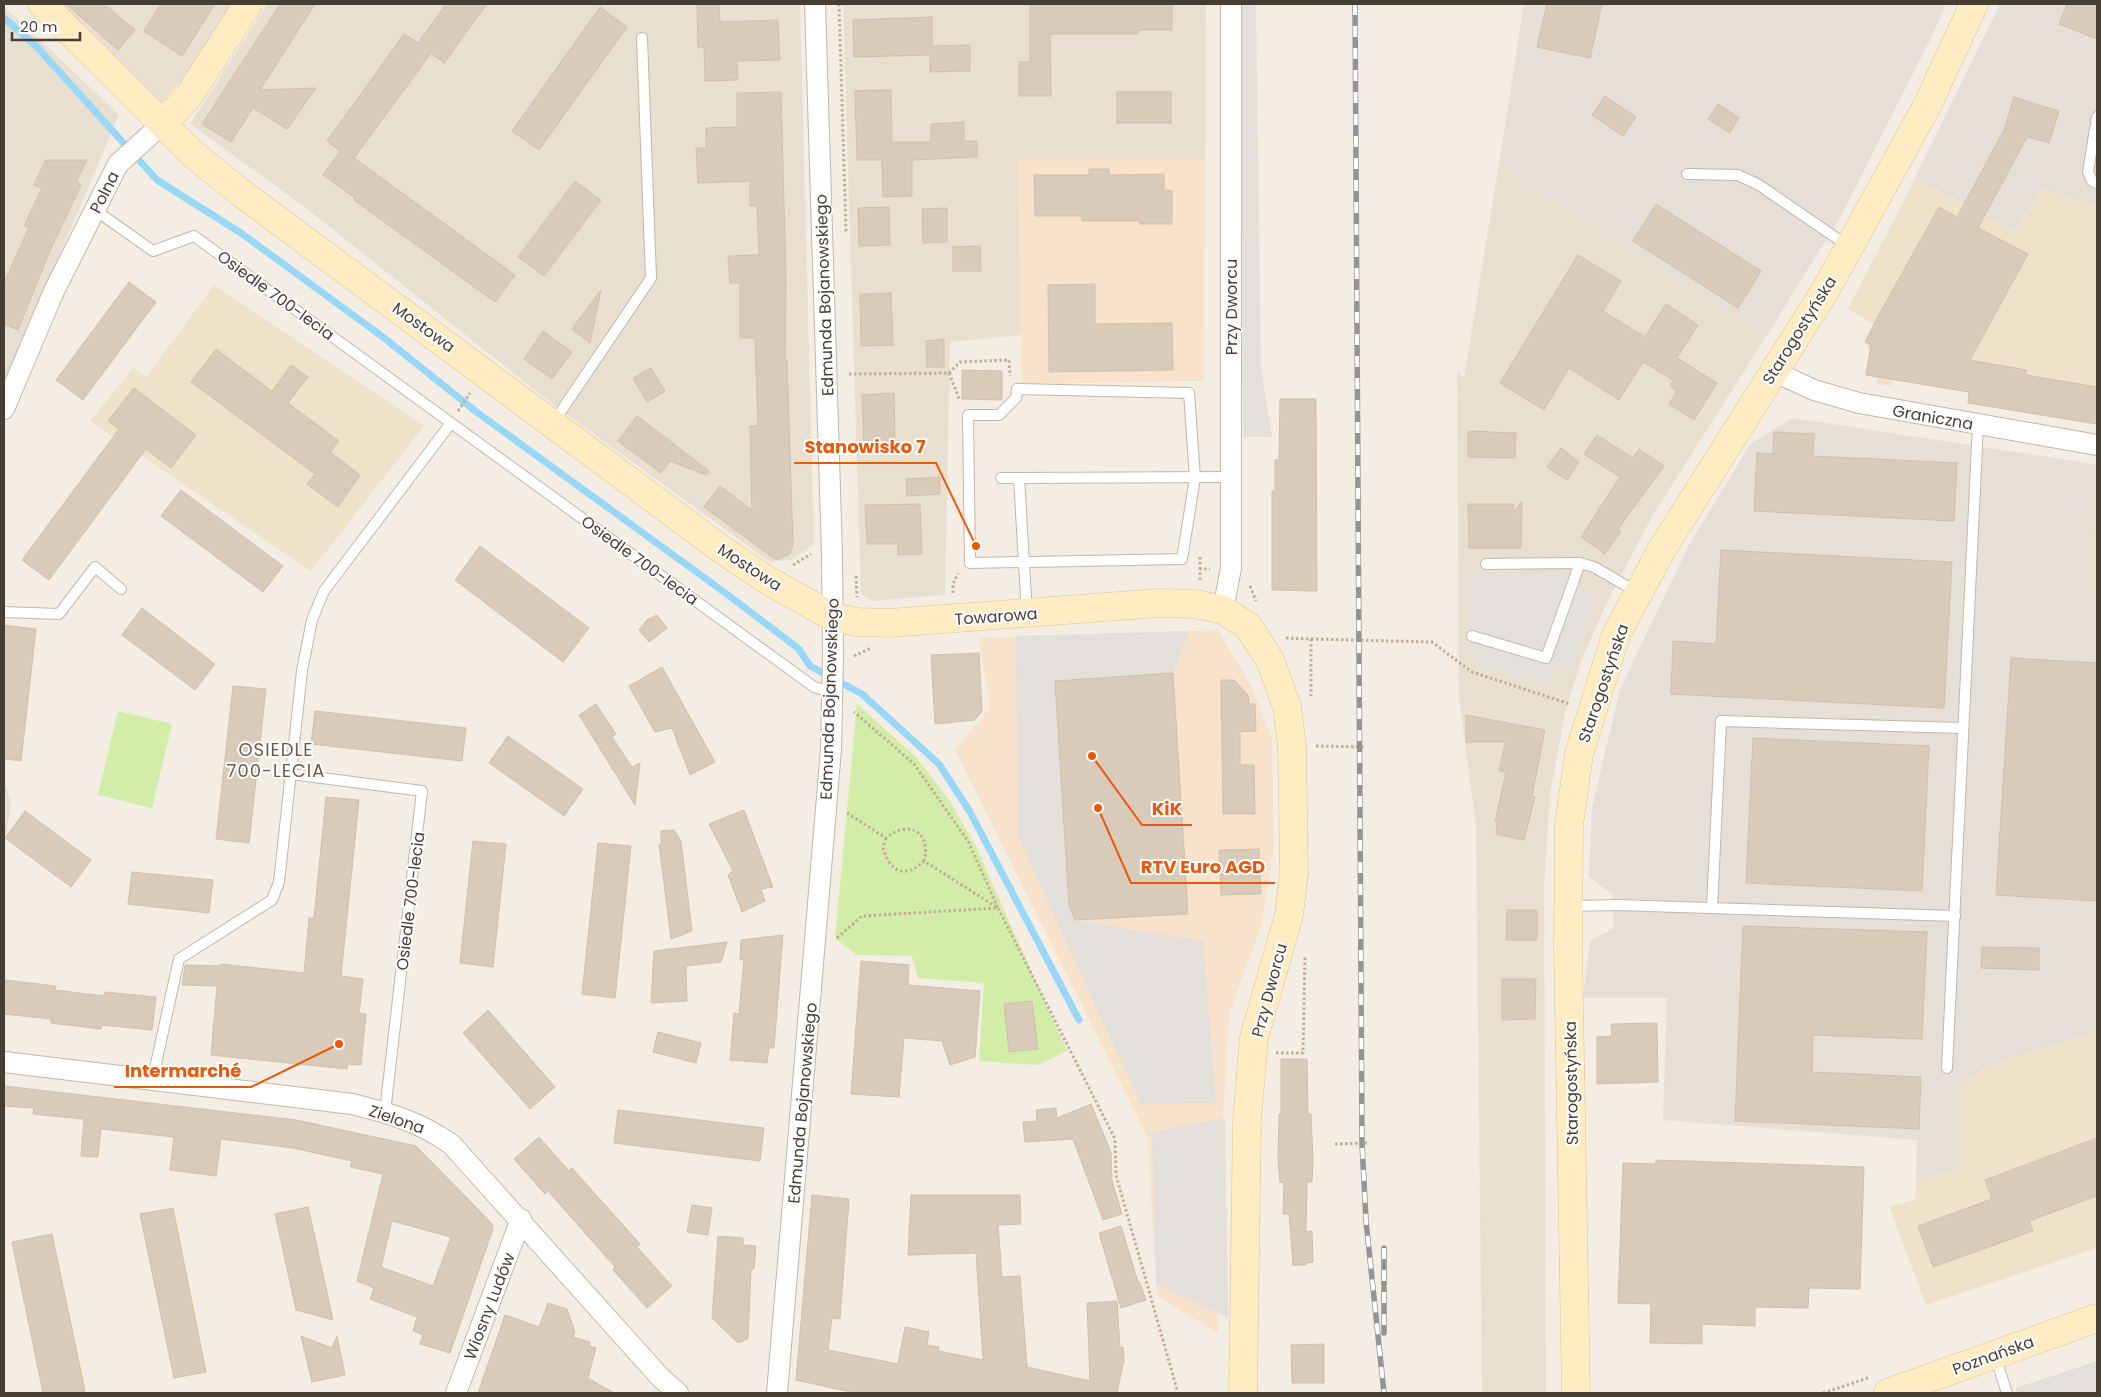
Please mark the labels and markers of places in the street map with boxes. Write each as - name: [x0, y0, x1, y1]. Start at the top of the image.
- callout: Stanowisko 7: [794, 430, 936, 463]
- callout: KiK: [1142, 792, 1192, 825]
- callout: RTV Euro AGD: [1131, 850, 1275, 883]
- callout: Intermarché: [114, 1054, 251, 1087]

